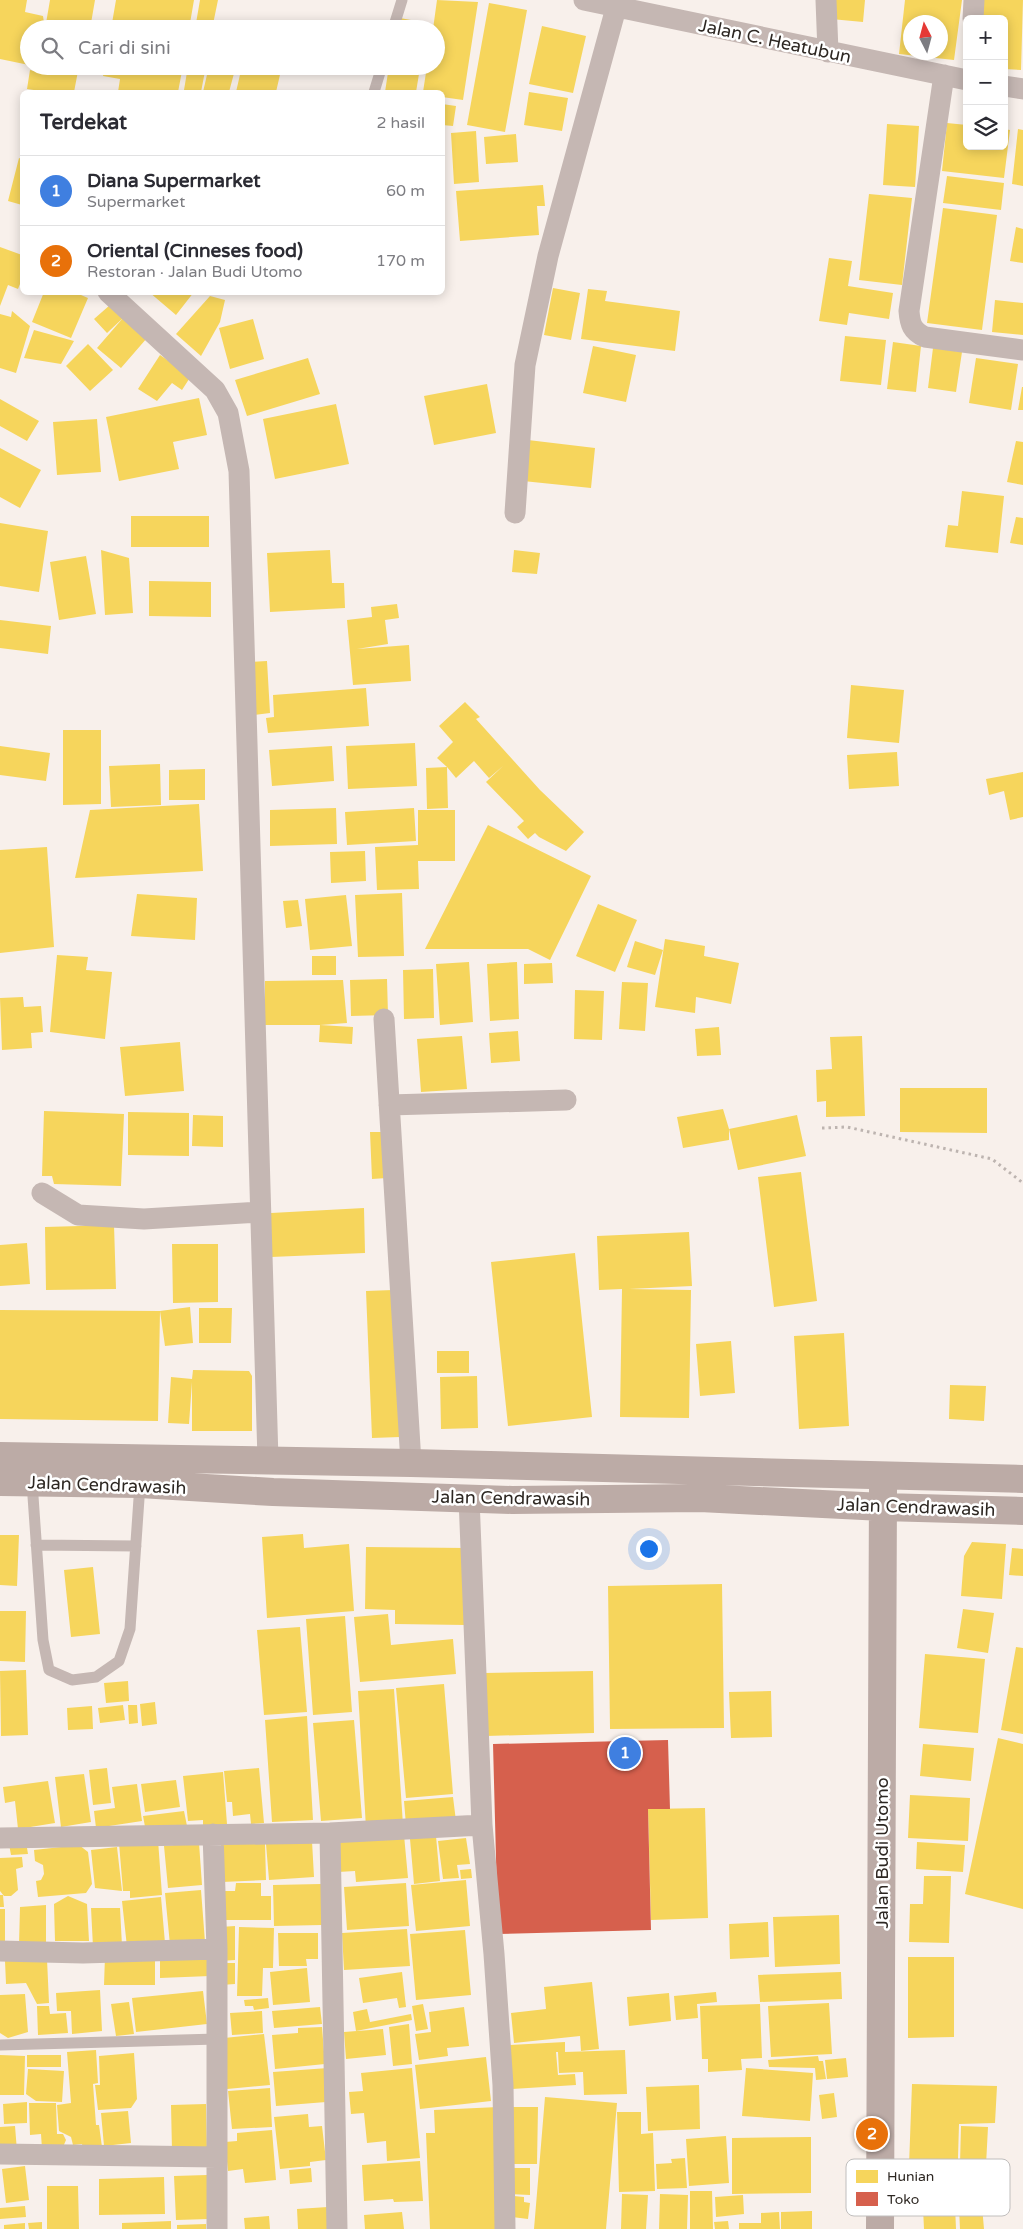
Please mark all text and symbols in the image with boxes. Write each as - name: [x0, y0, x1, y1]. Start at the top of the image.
- street label: Jalan C. Heatubun: [697, 14, 853, 68]
- north arrow: [903, 15, 948, 60]
- map controls: [963, 15, 1008, 150]
- button: +: [963, 15, 1008, 60]
- search box: [20, 20, 445, 75]
- icon: search: [38, 34, 66, 62]
- text: Cari di sini: [78, 37, 171, 59]
- button: −: [963, 60, 1008, 105]
- button: layers: [963, 105, 1008, 150]
- text: Terdekat: [40, 110, 127, 135]
- text: 2 hasil: [376, 113, 425, 133]
- text: Diana Supermarket: [87, 170, 260, 192]
- text: 1: [51, 181, 61, 201]
- text: 60 m: [386, 181, 425, 201]
- text: Supermarket: [87, 192, 185, 212]
- text: Oriental (Cinneses food): [87, 240, 303, 262]
- text: 2: [51, 251, 61, 271]
- text: 170 m: [376, 251, 425, 271]
- text: Restoran · Jalan Budi Utomo: [87, 262, 303, 282]
- street label: Jalan Cendrawasih: [27, 1471, 187, 1499]
- street label: Jalan Cendrawasih: [431, 1486, 591, 1510]
- street label: Jalan Cendrawasih: [836, 1493, 996, 1521]
- your location: [636, 1536, 662, 1562]
- pin: 1: [609, 1734, 641, 1772]
- street label: Jalan Budi Utomo: [871, 1777, 893, 1929]
- pin: 2: [856, 2115, 888, 2153]
- legend: [846, 2159, 1010, 2216]
- text: Hunian: [887, 2168, 934, 2185]
- text: Toko: [887, 2191, 919, 2208]

